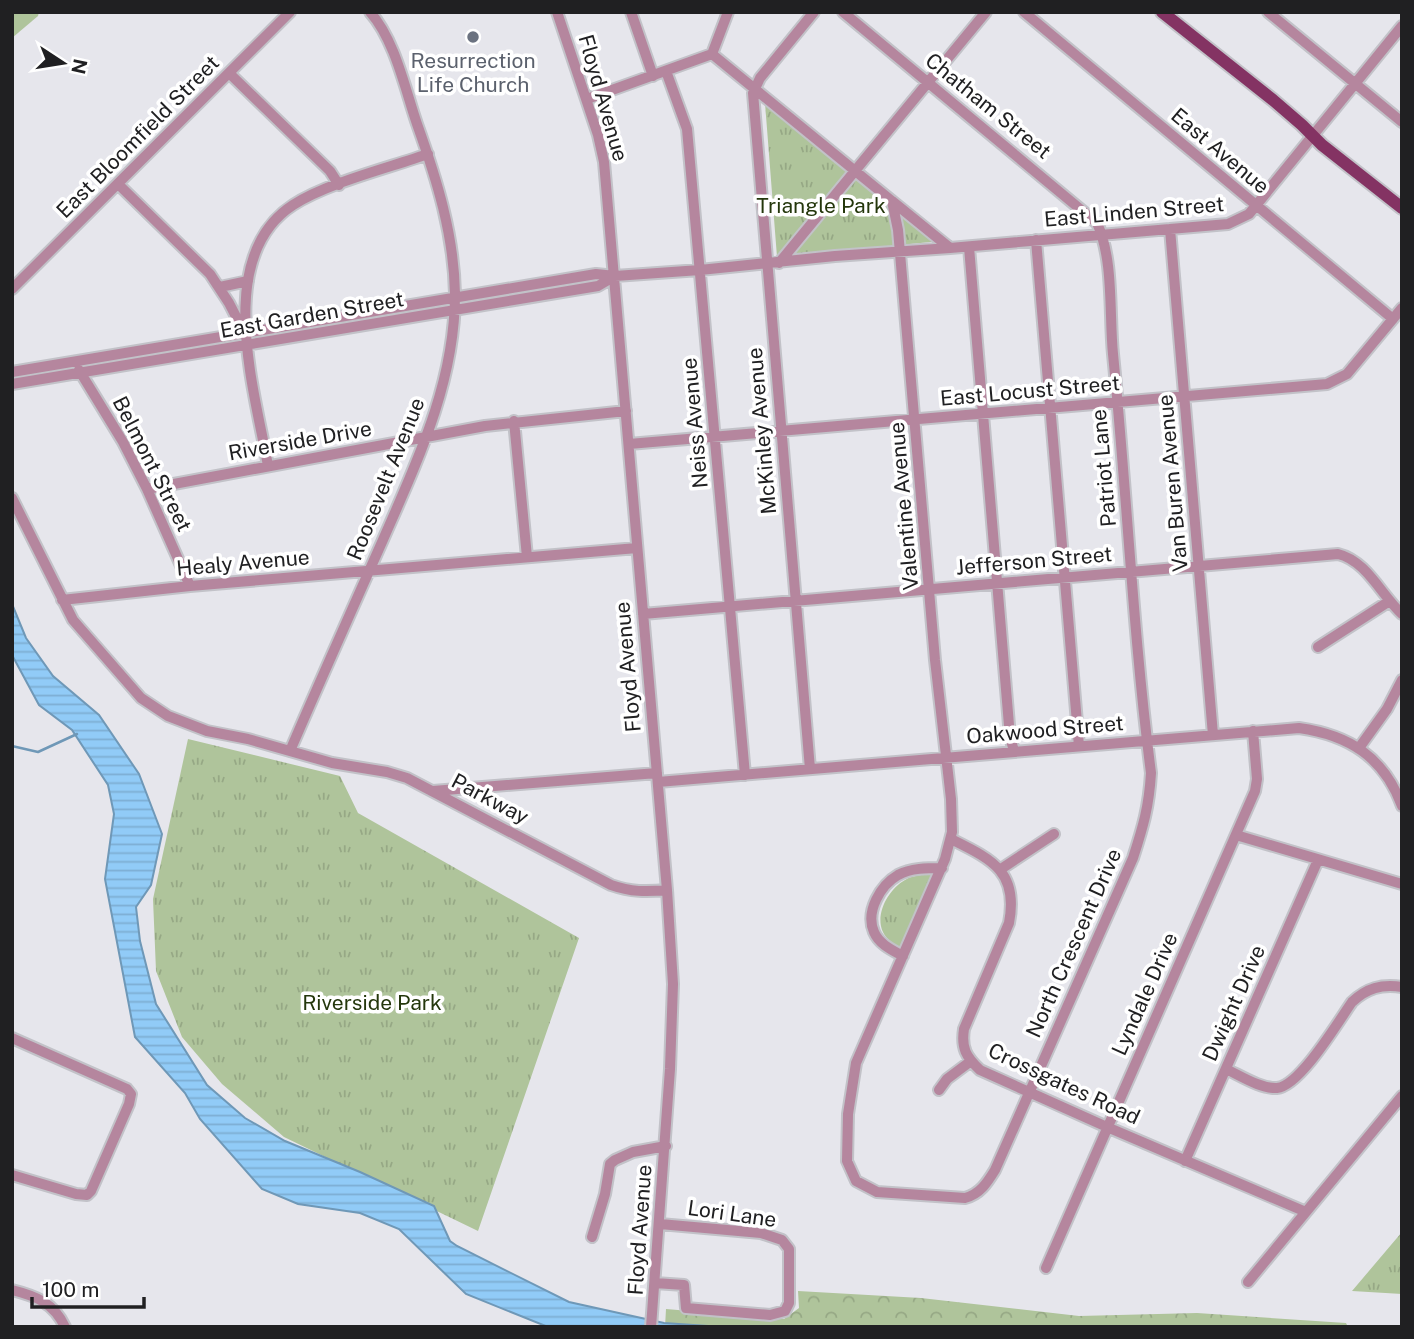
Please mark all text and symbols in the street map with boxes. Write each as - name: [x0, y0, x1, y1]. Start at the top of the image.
- north arrow: [28, 28, 98, 98]
- marker: Resurrection Life Church: [465, 29, 481, 45]
- street label: Floyd Avenue: [573, 32, 634, 164]
- street label: Chatham Street: [921, 47, 1056, 164]
- place label: Resurrection Life Church: [410, 48, 536, 97]
- street label: East Bloomfield Street: [51, 50, 224, 223]
- text: N: [67, 57, 92, 76]
- street label: East Avenue: [1166, 102, 1274, 199]
- street label: East Linden Street: [1043, 191, 1225, 232]
- park label: Triangle Park: [756, 193, 886, 218]
- street label: East Garden Street: [218, 286, 406, 343]
- street label: McKinley Avenue: [742, 347, 781, 516]
- street label: Neiss Avenue: [676, 357, 713, 489]
- street label: East Locust Street: [939, 370, 1121, 411]
- street label: Belmont Street: [108, 392, 197, 536]
- street label: Van Buren Avenue: [1152, 393, 1193, 573]
- street label: Roosevelt Avenue: [342, 394, 430, 564]
- street label: Patriot Lane: [1086, 408, 1121, 528]
- street label: Riverside Drive: [226, 416, 374, 465]
- street label: Valentine Avenue: [884, 421, 923, 591]
- street label: Jefferson Street: [955, 541, 1113, 580]
- street label: Healy Avenue: [175, 544, 311, 581]
- street label: Floyd Avenue: [609, 601, 646, 733]
- street label: Oakwood Street: [965, 710, 1125, 749]
- street label: Parkway: [447, 768, 533, 829]
- street label: North Crescent Drive: [1021, 844, 1126, 1041]
- street label: Lyndale Drive: [1106, 929, 1183, 1059]
- street label: Dwight Drive: [1197, 941, 1270, 1065]
- park label: Riverside Park: [302, 990, 442, 1015]
- street label: Crossgates Road: [984, 1037, 1144, 1130]
- street label: Floyd Avenue: [622, 1164, 657, 1296]
- street label: Lori Lane: [686, 1195, 778, 1232]
- scale bar: [32, 1266, 144, 1310]
- text: 100 m: [42, 1277, 99, 1302]

